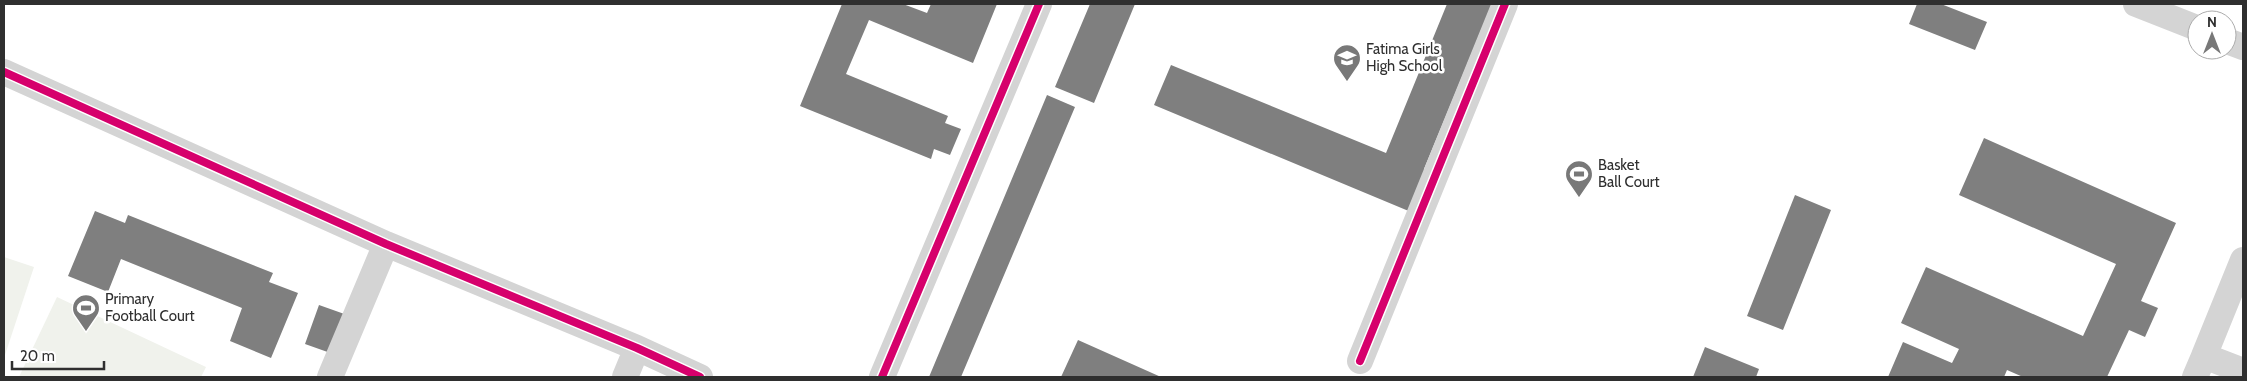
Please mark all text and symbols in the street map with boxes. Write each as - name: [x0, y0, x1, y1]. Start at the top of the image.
- north arrow: [2187, 10, 2237, 60]
- text: N: [2207, 13, 2217, 31]
- place label: Fatima Girls High School: [1366, 40, 1443, 75]
- school or university icon: Fatima Girls High School: [1332, 43, 1362, 82]
- place label: Basket Ball Court: [1598, 156, 1660, 191]
- sports icon: Basket Ball Court: [1564, 159, 1594, 198]
- place label: Primary Football Court: [105, 290, 195, 325]
- sports icon: Primary Football Court: [71, 293, 101, 332]
- scale bar: [12, 338, 105, 370]
- text: 20 m: [20, 347, 55, 365]

